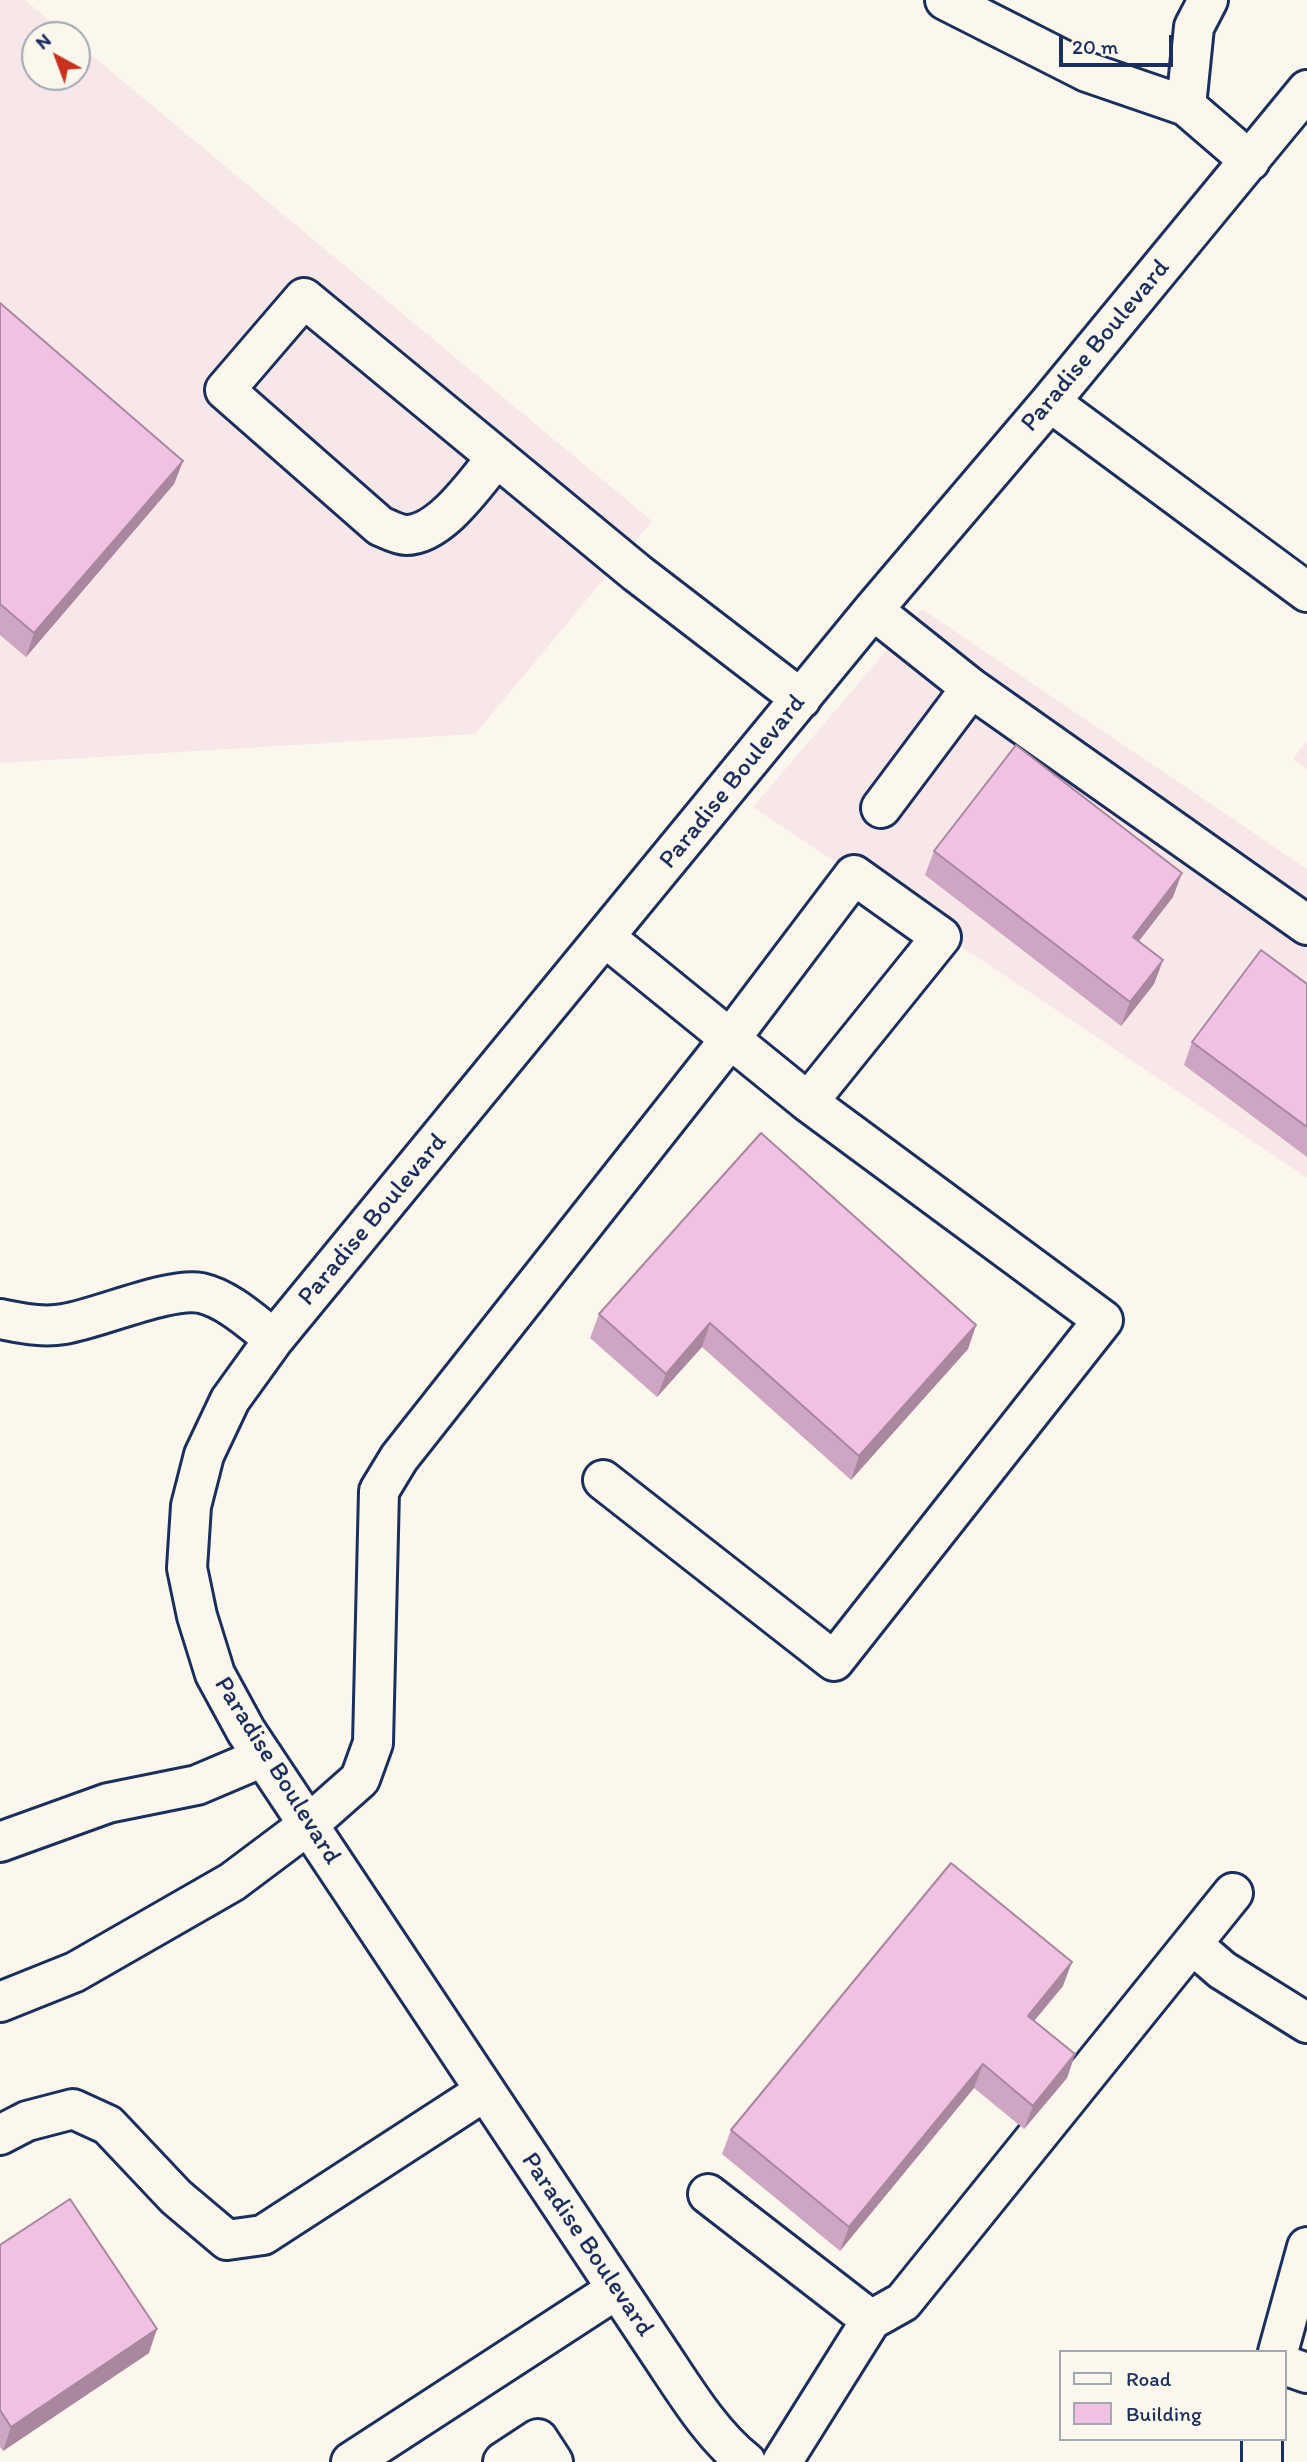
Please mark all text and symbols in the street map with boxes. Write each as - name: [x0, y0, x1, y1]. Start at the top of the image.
- north arrow: [21, 21, 91, 91]
- scale bar: [1062, 21, 1176, 65]
- text: N: [31, 28, 56, 54]
- text: 20 m: [1072, 34, 1118, 59]
- street label: Paradise Boulevard: [1015, 253, 1177, 439]
- street label: Paradise Boulevard: [653, 688, 813, 876]
- street label: Paradise Boulevard: [292, 1127, 454, 1313]
- street label: Paradise Boulevard: [207, 1671, 347, 1871]
- street label: Paradise Boulevard: [514, 2147, 660, 2343]
- legend: [1058, 2350, 1286, 2441]
- text: Road: [1126, 2366, 1171, 2391]
- text: Building: [1126, 2401, 1202, 2426]

